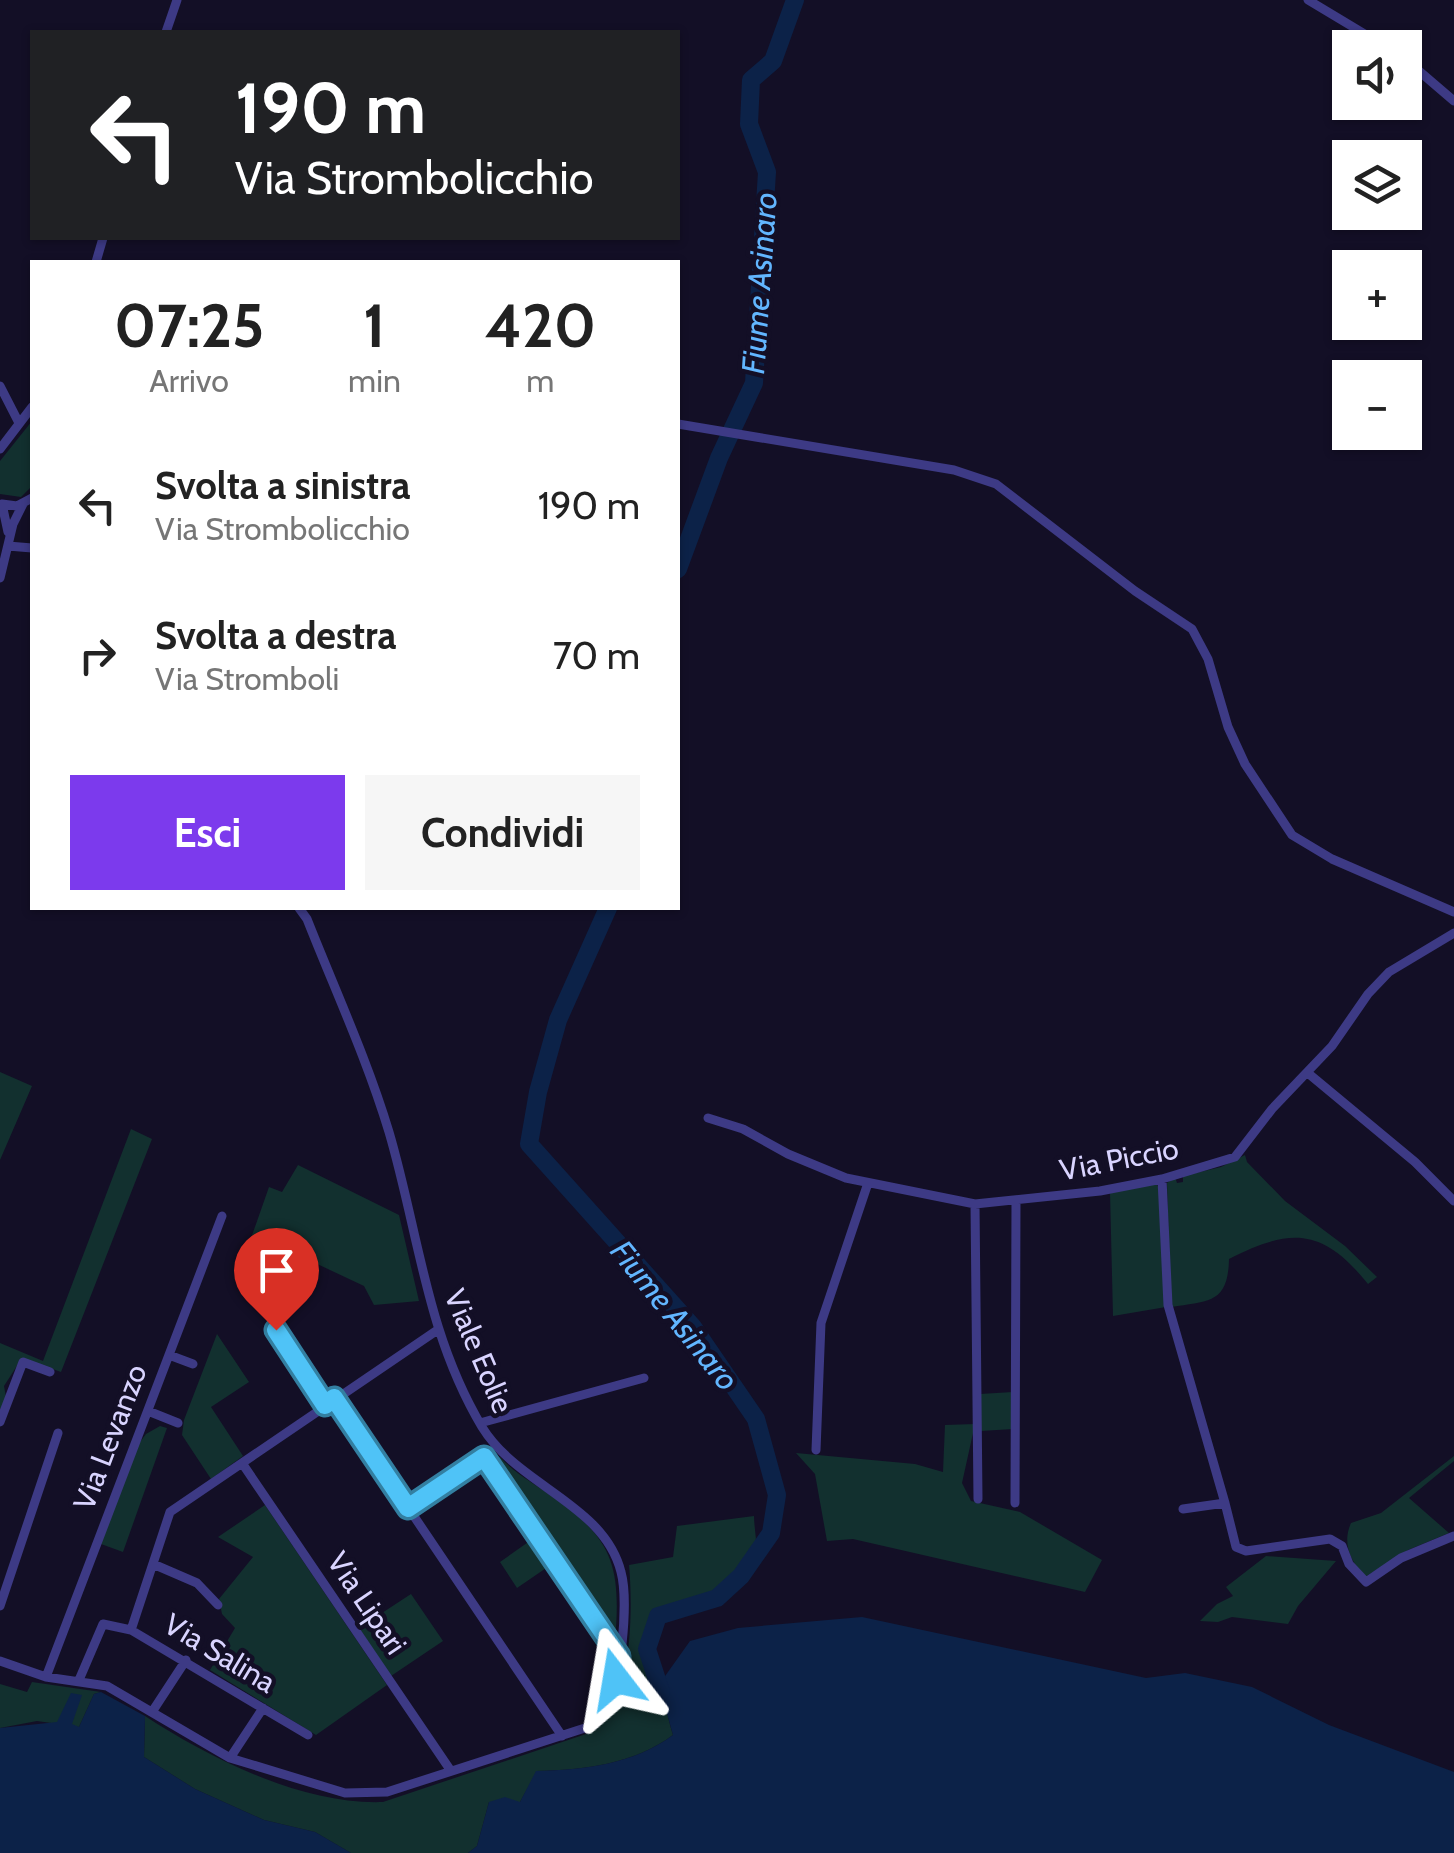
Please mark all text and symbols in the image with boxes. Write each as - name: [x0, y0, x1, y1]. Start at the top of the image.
- map controls: [1332, 30, 1422, 450]
- button: sound: [1332, 30, 1422, 120]
- text: 190 m: [235, 65, 426, 151]
- icon: left: [70, 70, 200, 200]
- button: layers: [1332, 140, 1422, 230]
- text: Via Strombolicchio: [235, 151, 593, 205]
- water label: Fiume Asinaro: [733, 191, 785, 375]
- button: +: [1332, 250, 1422, 340]
- text: 07:25: [114, 289, 264, 362]
- text: 1: [363, 289, 386, 362]
- text: 420: [485, 289, 596, 362]
- button: −: [1332, 360, 1422, 450]
- text: Arrivo: [149, 361, 229, 400]
- text: min: [348, 361, 401, 400]
- text: m: [526, 361, 554, 400]
- text: Svolta a sinistra: [155, 462, 410, 509]
- icon: left: [70, 478, 125, 533]
- text: 190 m: [538, 482, 640, 529]
- text: Via Strombolicchio: [155, 509, 410, 548]
- text: Svolta a destra: [155, 612, 396, 659]
- icon: right: [70, 628, 125, 683]
- text: 70 m: [553, 632, 640, 679]
- text: Via Stromboli: [155, 659, 339, 698]
- button: Esci: [70, 775, 345, 890]
- button: Condividi: [365, 775, 640, 890]
- street label: Via Piccio: [1056, 1129, 1182, 1189]
- pin: [234, 1228, 319, 1331]
- water label: Fiume Asinaro: [603, 1232, 747, 1398]
- icon: arrive: [249, 1243, 304, 1298]
- street label: Viale Eolie: [436, 1284, 522, 1418]
- street label: Via Levanzo: [65, 1359, 155, 1515]
- street label: Via Lipari: [319, 1545, 415, 1661]
- street label: Via Salina: [157, 1605, 283, 1701]
- position arrow: [564, 1627, 668, 1731]

